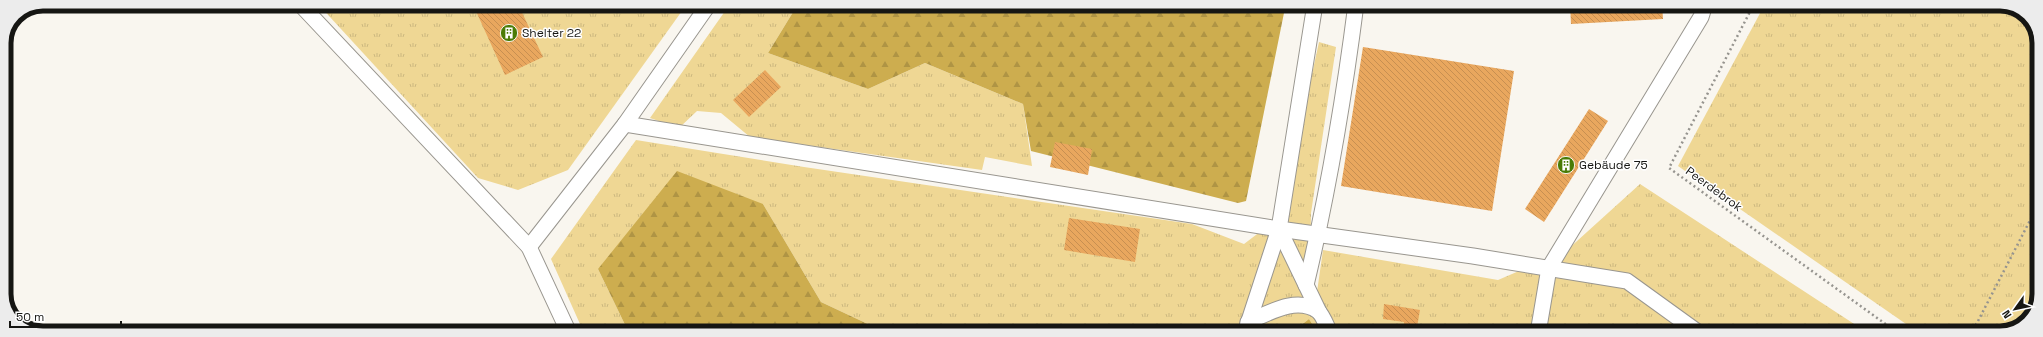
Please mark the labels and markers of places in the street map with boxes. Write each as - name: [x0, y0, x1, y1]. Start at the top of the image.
- building icon: Shelter 22: [499, 23, 519, 43]
- place label: Shelter 22: [522, 25, 581, 41]
- building icon: Gebäude 75: [1556, 155, 1576, 175]
- place label: Gebäude 75: [1579, 157, 1648, 173]

